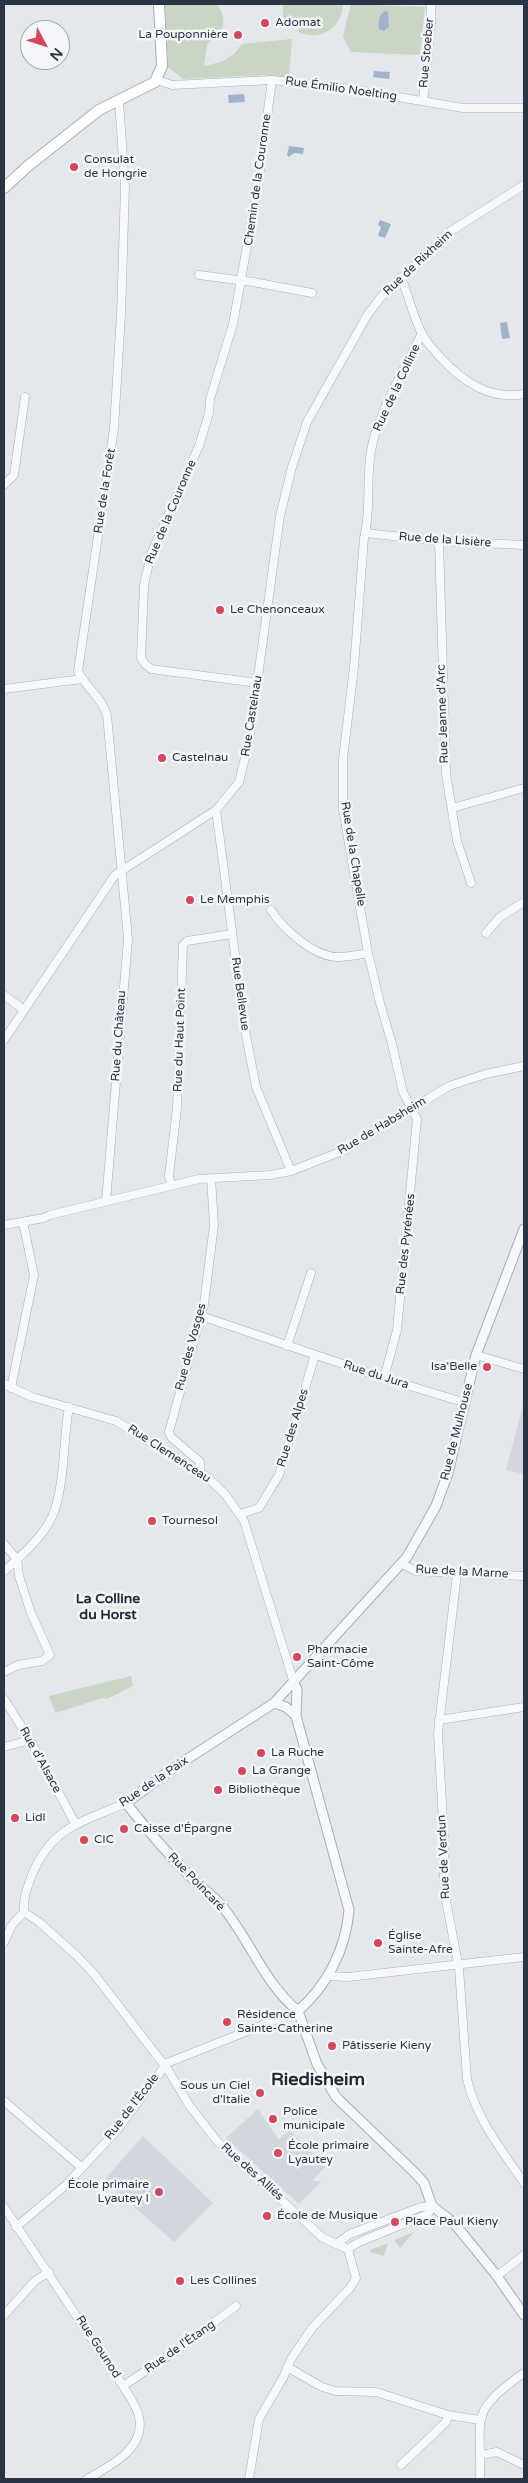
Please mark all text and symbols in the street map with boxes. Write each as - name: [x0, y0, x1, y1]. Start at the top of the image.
- place label: Adomat: [275, 16, 321, 30]
- marker: Adomat: [259, 17, 271, 29]
- street label: Rue Stoeber: [417, 17, 437, 89]
- north arrow: [20, 20, 70, 70]
- place label: La Pouponnière: [138, 28, 228, 42]
- marker: La Pouponnière: [232, 29, 244, 41]
- text: N: [46, 45, 66, 64]
- street label: Rue Émilio Noelting: [284, 74, 398, 104]
- street label: Chemin de la Couronne: [242, 113, 274, 247]
- place label: Consulat de Hongrie: [84, 153, 147, 181]
- marker: Consulat de Hongrie: [68, 161, 80, 173]
- street label: Rue de Rixheim: [380, 227, 456, 299]
- street label: Rue de la Colline: [370, 342, 424, 434]
- street label: Rue de la Forêt: [91, 447, 119, 535]
- street label: Rue de la Couronne: [142, 458, 200, 566]
- street label: Rue de la Lisière: [398, 530, 492, 550]
- place label: Le Chenonceaux: [230, 603, 325, 617]
- marker: Le Chenonceaux: [214, 604, 226, 616]
- street label: Rue Jeanne d'Arc: [434, 664, 452, 764]
- street label: Rue Castelnau: [238, 674, 266, 758]
- place label: Castelnau: [172, 751, 228, 765]
- marker: Castelnau: [156, 752, 168, 764]
- street label: Rue de la Chapelle: [338, 801, 368, 907]
- place label: Le Memphis: [200, 893, 270, 907]
- marker: Le Memphis: [184, 894, 196, 906]
- street label: Rue Bellevue: [228, 956, 252, 1032]
- street label: Rue du Haut Point: [171, 988, 189, 1092]
- street label: Rue du Château: [109, 990, 129, 1082]
- street label: Rue de Habsheim: [335, 1094, 429, 1158]
- street label: Rue des Pyrénées: [394, 1193, 418, 1295]
- street label: Rue des Vosges: [172, 1302, 210, 1392]
- street label: Rue du Jura: [341, 1358, 411, 1392]
- place label: Isa'Belle: [431, 1360, 477, 1374]
- marker: Isa'Belle: [481, 1361, 493, 1373]
- street label: Rue de Mulhouse: [438, 1382, 476, 1482]
- street label: Rue des Alpes: [274, 1387, 312, 1469]
- street label: Rue Clemenceau: [125, 1422, 213, 1486]
- place label: Tournesol: [162, 1514, 218, 1528]
- marker: Tournesol: [146, 1515, 158, 1527]
- street label: Rue de la Marne: [415, 1562, 509, 1582]
- district label: La Colline du Horst: [76, 1591, 140, 1624]
- place label: Pharmacie Saint-Côme: [307, 1643, 374, 1671]
- marker: Pharmacie Saint-Côme: [291, 1651, 303, 1663]
- street label: Rue d'Alsace: [16, 1724, 64, 1796]
- place label: La Ruche: [271, 1746, 324, 1760]
- marker: La Ruche: [255, 1747, 267, 1759]
- street label: Rue de la Paix: [117, 1754, 191, 1810]
- place label: La Grange: [252, 1764, 311, 1778]
- marker: La Grange: [236, 1765, 248, 1777]
- place label: Bibliothèque: [228, 1783, 300, 1797]
- marker: Bibliothèque: [212, 1784, 224, 1796]
- place label: Lidl: [25, 1811, 45, 1825]
- marker: Lidl: [9, 1812, 21, 1824]
- street label: Rue de Verdun: [435, 1815, 453, 1899]
- place label: Caisse d'Épargne: [134, 1822, 232, 1836]
- marker: Caisse d'Épargne: [118, 1823, 130, 1835]
- place label: CIC: [94, 1833, 114, 1847]
- marker: CIC: [78, 1834, 90, 1846]
- street label: Rue Poincaré: [165, 1850, 227, 1914]
- place label: Église Sainte-Afre: [388, 1929, 453, 1957]
- marker: Église Sainte-Afre: [372, 1937, 384, 1949]
- place label: Résidence Sainte-Catherine: [237, 2008, 333, 2036]
- marker: Résidence Sainte-Catherine: [221, 2016, 233, 2028]
- place label: Pâtisserie Kieny: [342, 2039, 431, 2053]
- marker: Pâtisserie Kieny: [326, 2040, 338, 2052]
- district label: Riedisheim: [271, 2069, 365, 2091]
- street label: Rue de l'École: [102, 2071, 162, 2143]
- place label: Sous un Ciel d'Italie: [180, 2079, 250, 2107]
- marker: Sous un Ciel d'Italie: [254, 2087, 266, 2099]
- place label: Police municipale: [283, 2105, 345, 2133]
- marker: Police municipale: [267, 2113, 279, 2125]
- place label: École primaire Lyautey: [288, 2139, 369, 2167]
- street label: Rue des Alliés: [218, 2140, 286, 2204]
- marker: École primaire Lyautey: [272, 2147, 284, 2159]
- place label: École primaire Lyautey I: [68, 2178, 149, 2206]
- marker: École primaire Lyautey I: [153, 2186, 165, 2198]
- place label: École de Musique: [277, 2209, 378, 2223]
- marker: École de Musique: [261, 2210, 273, 2222]
- place label: Place Paul Kieny: [405, 2215, 498, 2229]
- marker: Place Paul Kieny: [389, 2216, 401, 2228]
- place label: Les Collines: [190, 2274, 257, 2288]
- marker: Les Collines: [174, 2275, 186, 2287]
- street label: Rue Gounod: [72, 2313, 124, 2381]
- street label: Rue de l'Étang: [142, 2317, 218, 2377]

